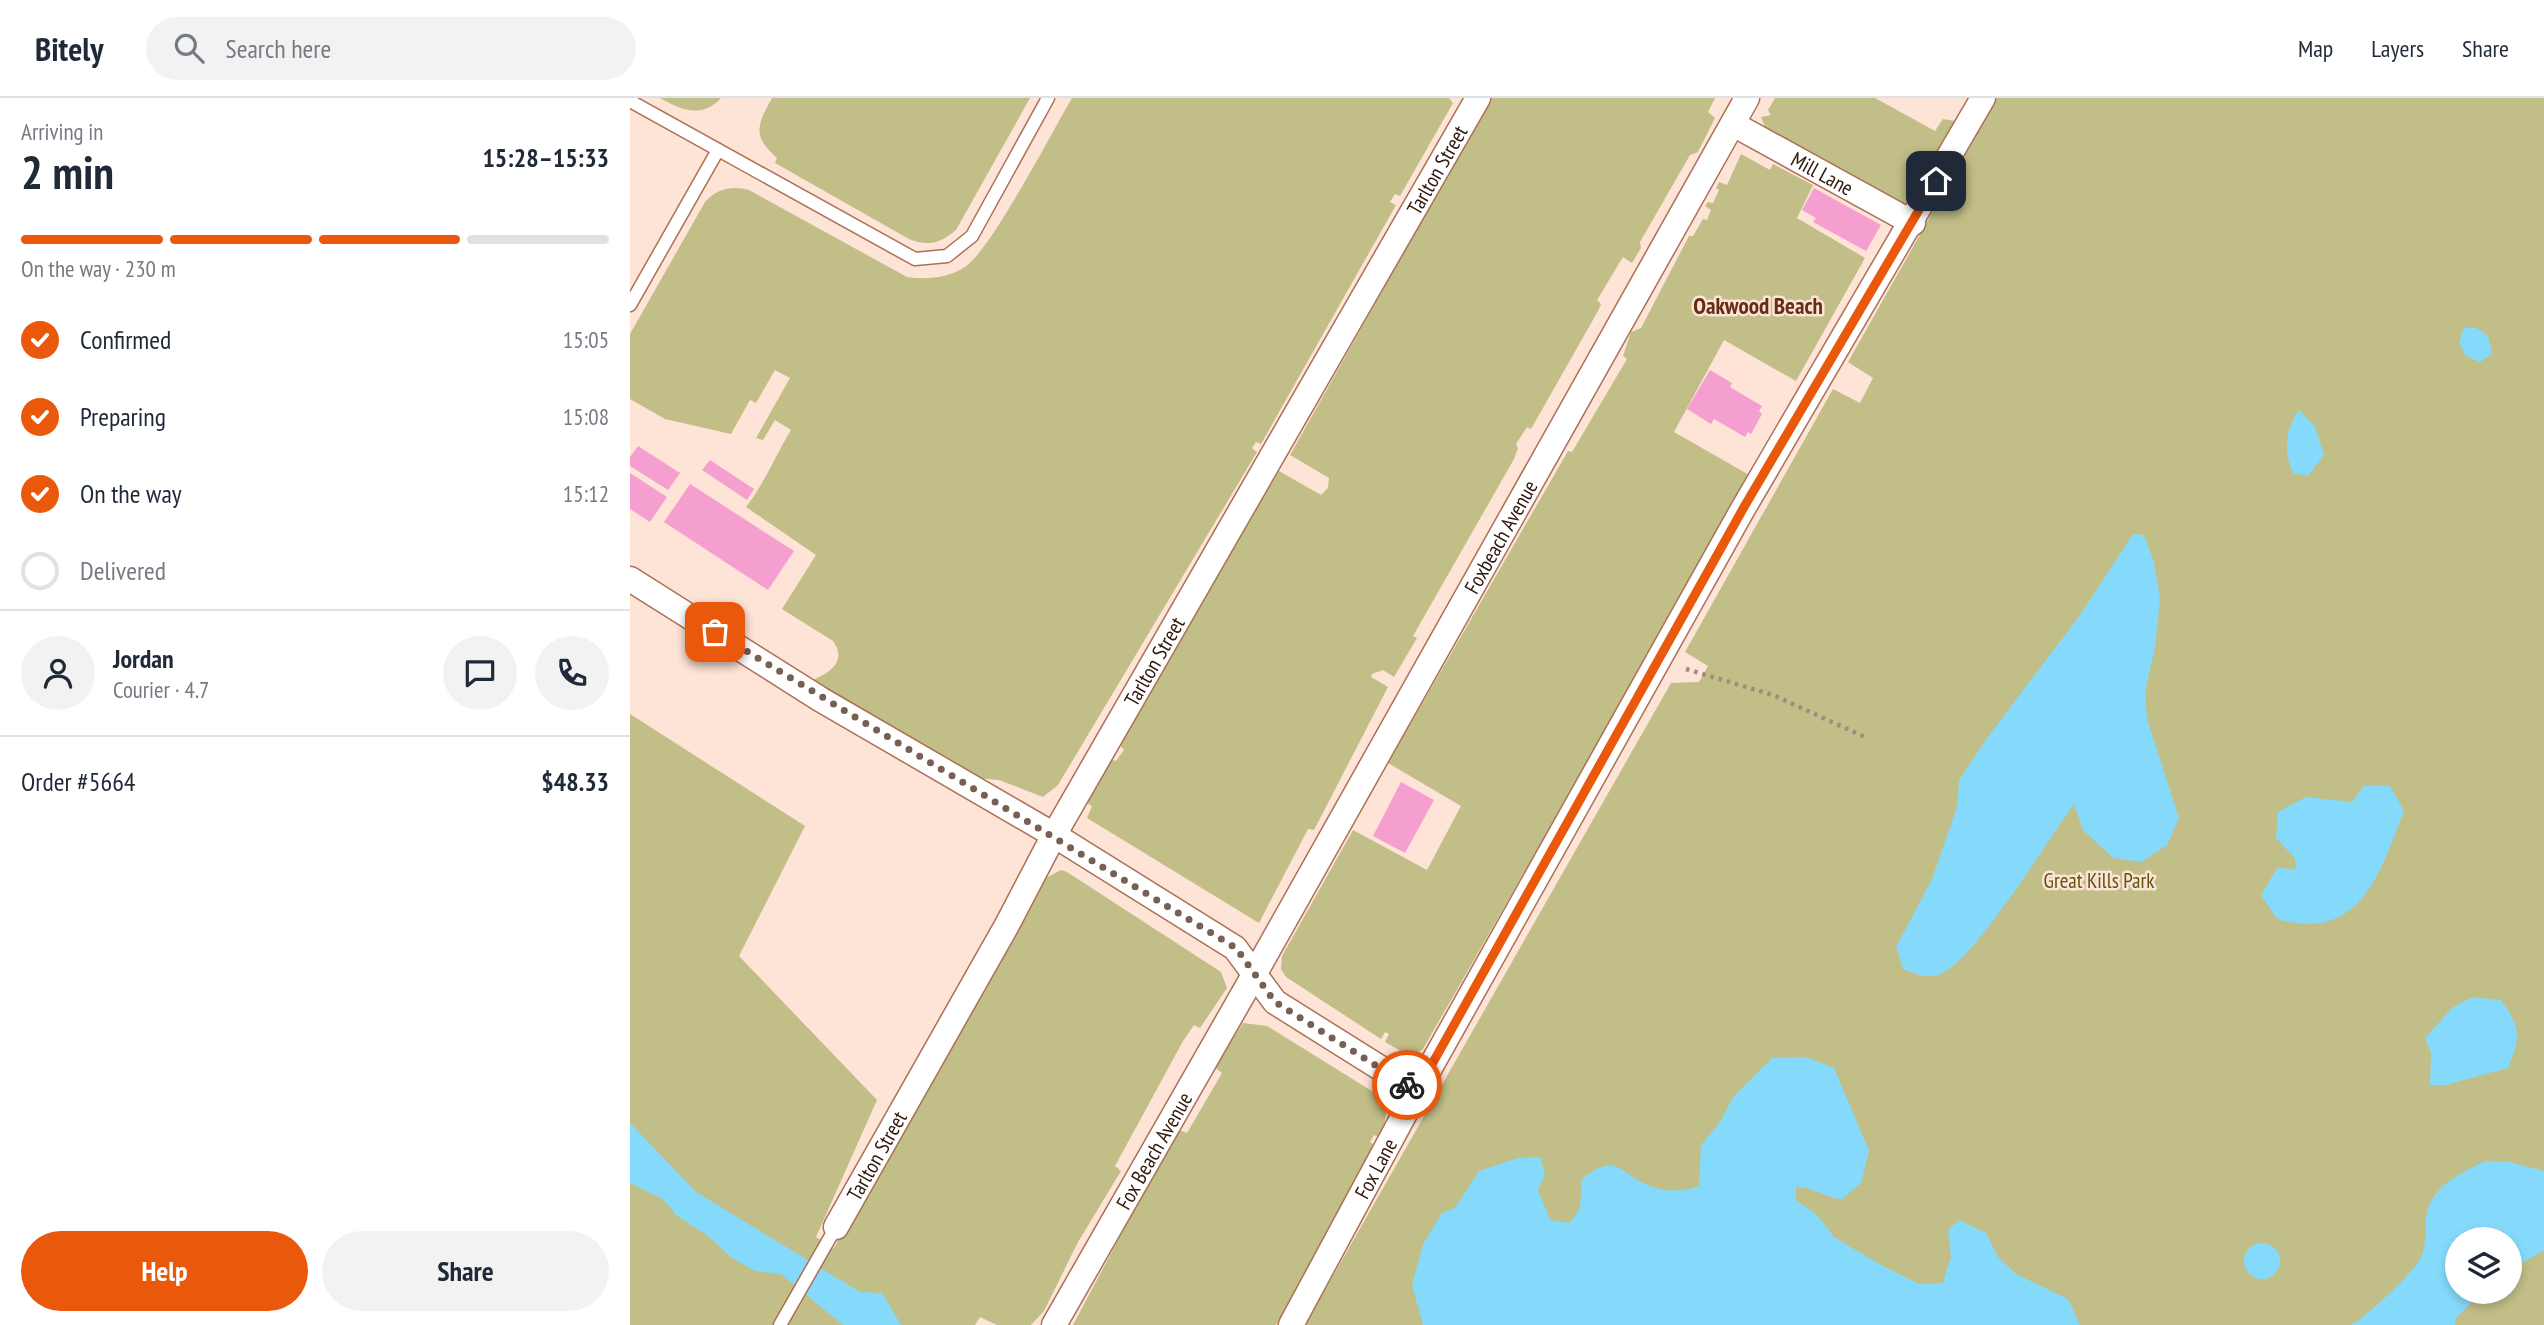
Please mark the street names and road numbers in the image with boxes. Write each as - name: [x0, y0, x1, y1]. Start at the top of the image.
- street label: Tarlton Street: [1400, 120, 1473, 219]
- street label: Mill Lane: [1787, 145, 1858, 201]
- street label: Foxbeach Avenue: [1458, 475, 1543, 598]
- street label: Tarlton Street: [1118, 612, 1190, 711]
- street label: Fox Beach Avenue: [1110, 1087, 1198, 1214]
- street label: Tarlton Street: [840, 1106, 913, 1205]
- street label: Fox Lane: [1348, 1133, 1403, 1203]

